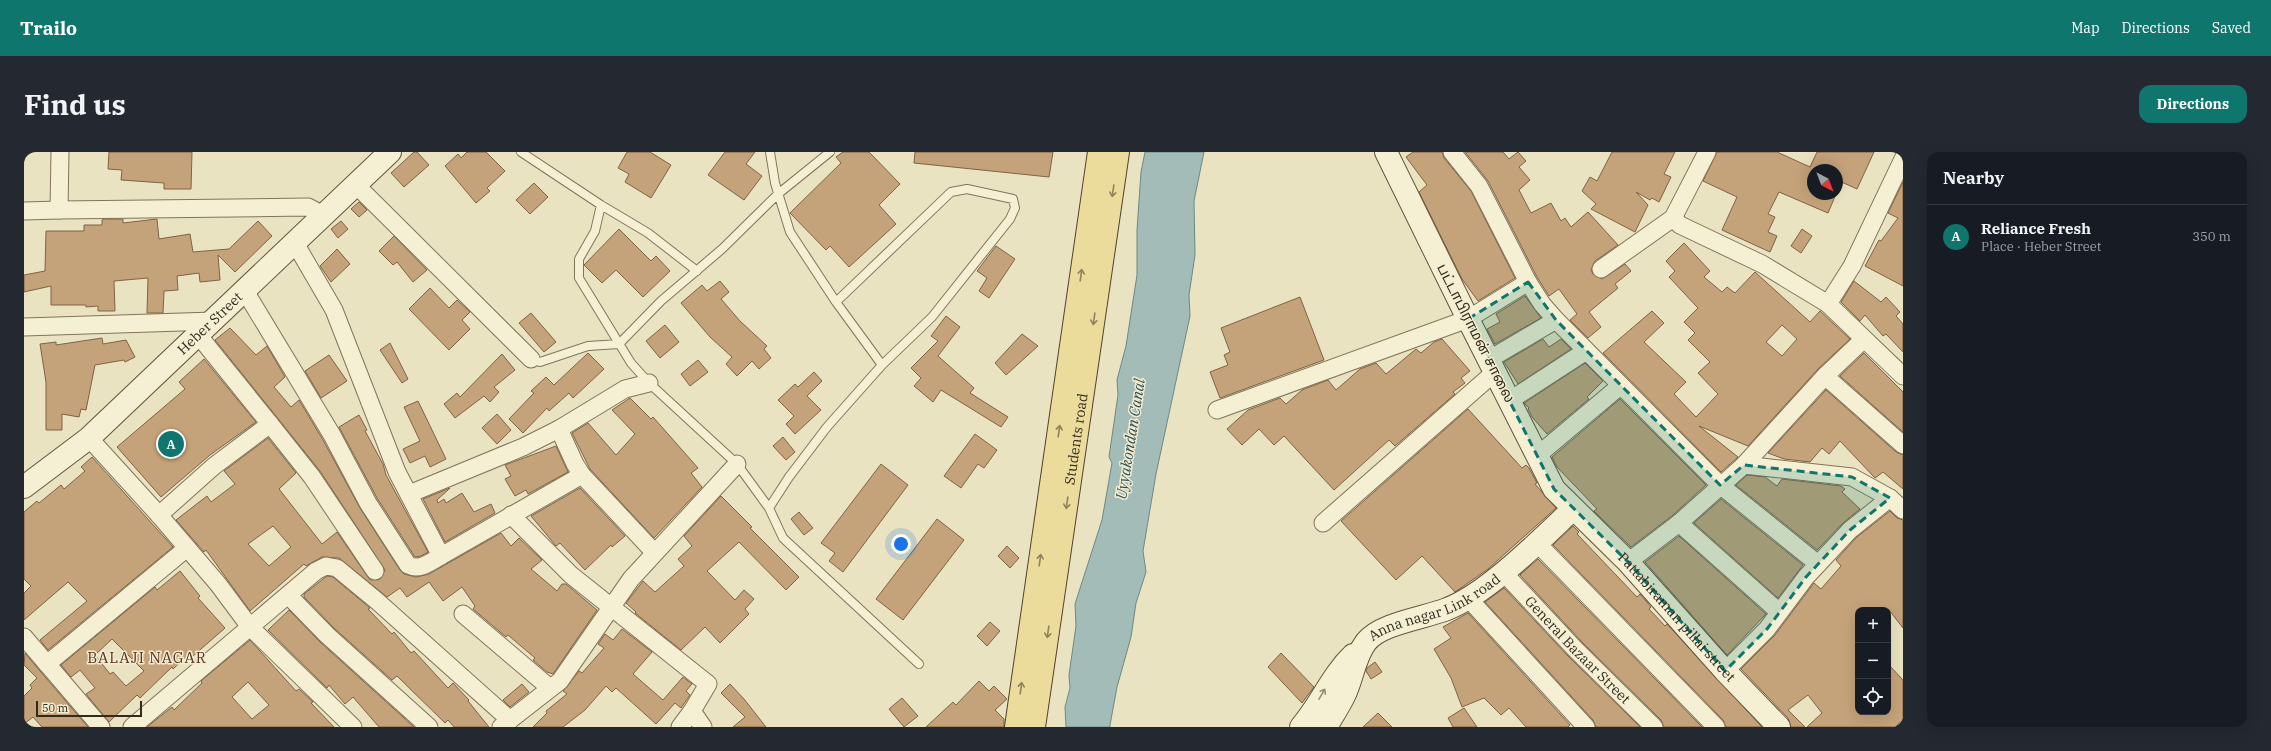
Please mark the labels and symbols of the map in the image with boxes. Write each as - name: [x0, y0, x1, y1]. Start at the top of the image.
- north arrow: [1807, 164, 1843, 200]
- one-way arrow: [1109, 184, 1117, 197]
- street label: பட்டாபிராமன் சாலை: [1433, 261, 1519, 405]
- one-way arrow: [1077, 269, 1085, 282]
- street label: Heber Street: [173, 288, 246, 358]
- one-way arrow: [1090, 312, 1098, 325]
- water label: Uyyakondan Canal: [1111, 376, 1149, 501]
- street label: Students road: [1060, 392, 1092, 486]
- one-way arrow: [1055, 425, 1063, 438]
- pin: A: [158, 429, 184, 459]
- one-way arrow: [1063, 496, 1071, 509]
- your location: [891, 534, 911, 554]
- street label: Pattabiraman pillai street: [1614, 548, 1739, 686]
- one-way arrow: [1036, 554, 1044, 567]
- street label: Anna nagar Link road: [1365, 570, 1504, 645]
- street label: General Bazaar Street: [1521, 592, 1634, 708]
- one-way arrow: [1044, 625, 1052, 638]
- district label: BALAJI NAGAR: [87, 648, 207, 667]
- one-way arrow: [1017, 682, 1025, 695]
- one-way arrow: [1319, 688, 1327, 700]
- scale bar: [36, 699, 142, 718]

